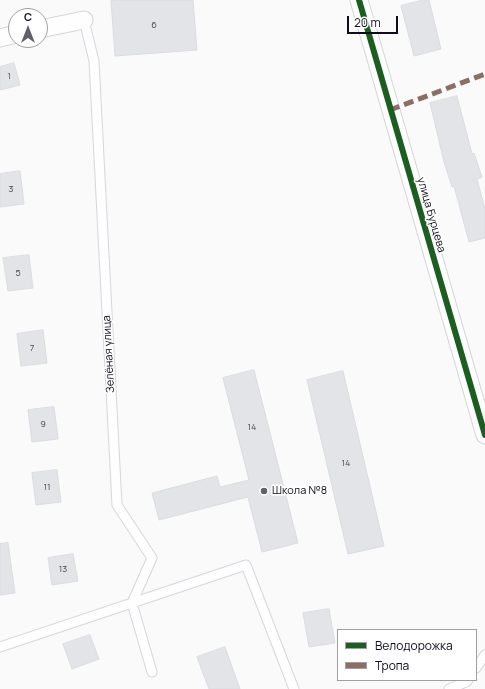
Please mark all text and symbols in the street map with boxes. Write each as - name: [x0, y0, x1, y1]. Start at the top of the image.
- north arrow: [8, 8, 48, 48]
- scale bar: [349, 8, 400, 34]
- text: С: [24, 9, 32, 24]
- text: 20 m: [354, 14, 381, 31]
- house number: 6: [151, 20, 157, 30]
- house number: 1: [7, 71, 11, 81]
- street label: улица Бурцева: [414, 176, 448, 254]
- house number: 3: [9, 184, 13, 194]
- house number: 5: [15, 268, 21, 278]
- street label: Зелёная улица: [100, 315, 118, 393]
- house number: 7: [30, 343, 34, 353]
- house number: 9: [40, 419, 46, 429]
- house number: 14: [248, 422, 256, 432]
- house number: 14: [342, 458, 350, 468]
- house number: 11: [43, 482, 51, 492]
- place label: Школа №8: [272, 484, 327, 498]
- marker: Школа №8: [259, 486, 269, 496]
- house number: 13: [59, 564, 67, 574]
- legend: [337, 629, 477, 681]
- text: Велодорожка: [375, 637, 453, 654]
- text: Тропа: [375, 657, 409, 674]

